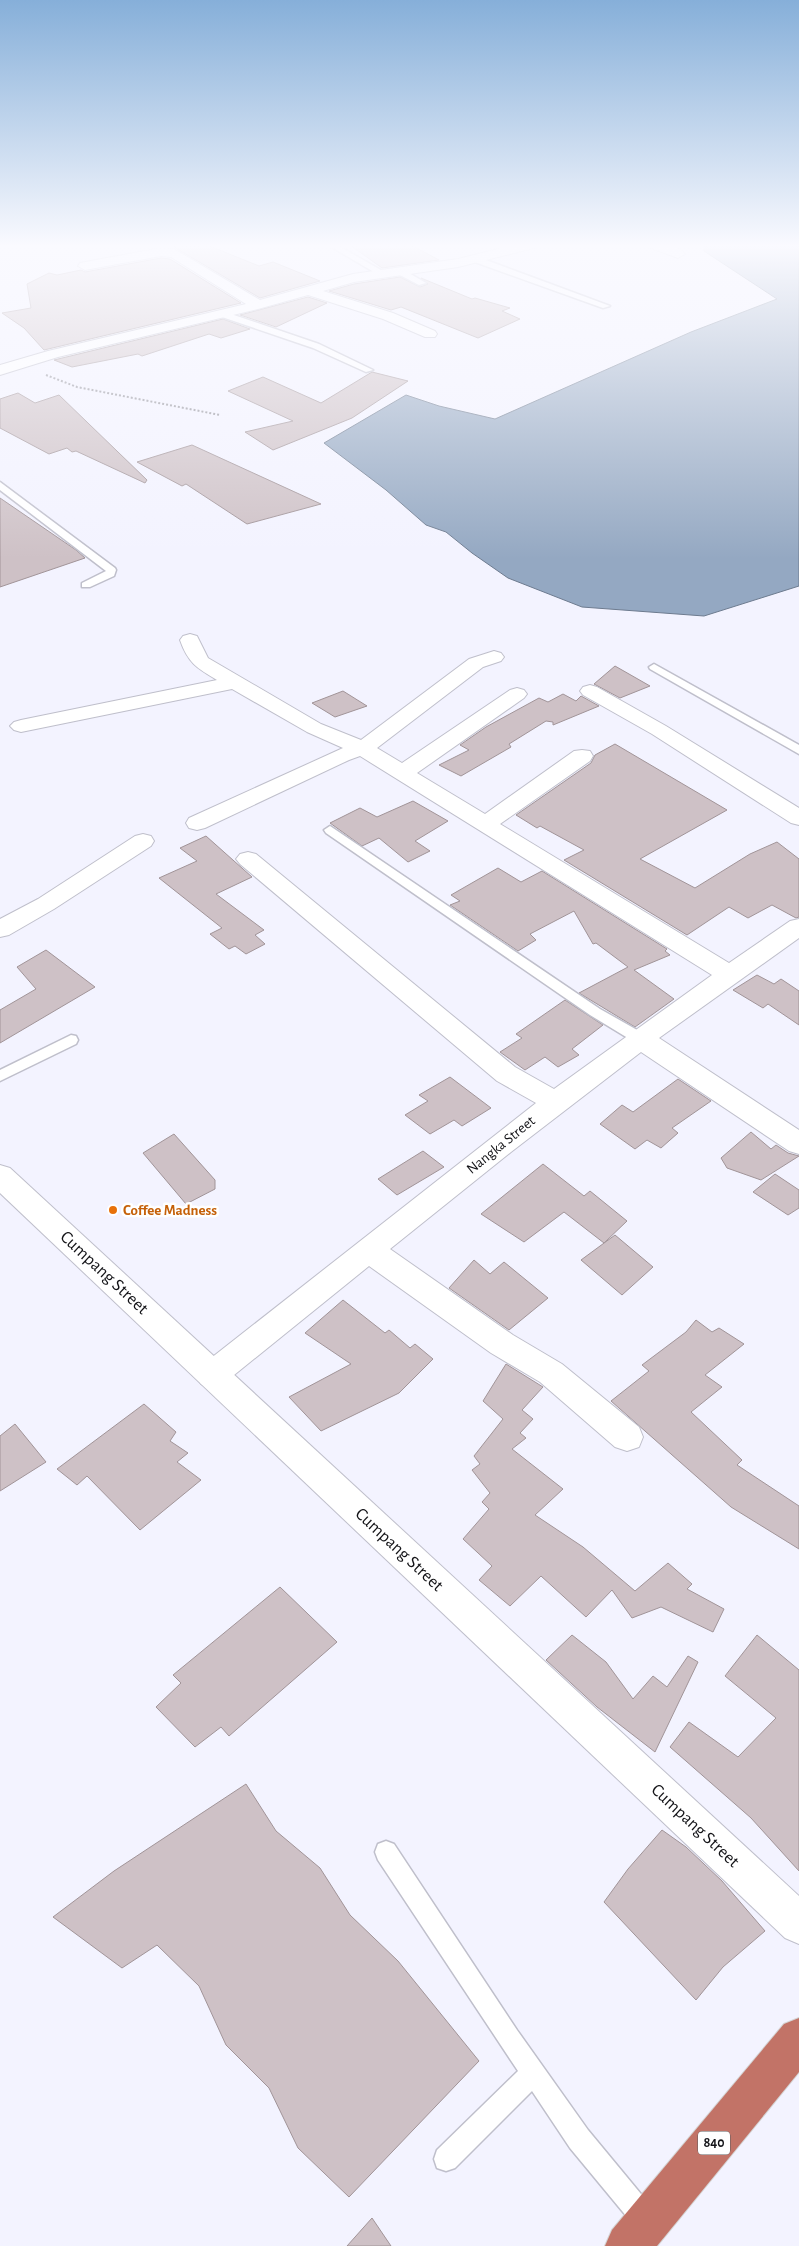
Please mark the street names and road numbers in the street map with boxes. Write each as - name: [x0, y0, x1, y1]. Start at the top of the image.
- street label: Nangka Street: [464, 1113, 538, 1177]
- street label: Cumpang Street: [56, 1228, 152, 1318]
- street label: Cumpang Street: [351, 1505, 447, 1595]
- street label: Cumpang Street: [647, 1781, 743, 1871]
- road number: 840: [698, 2132, 730, 2154]

